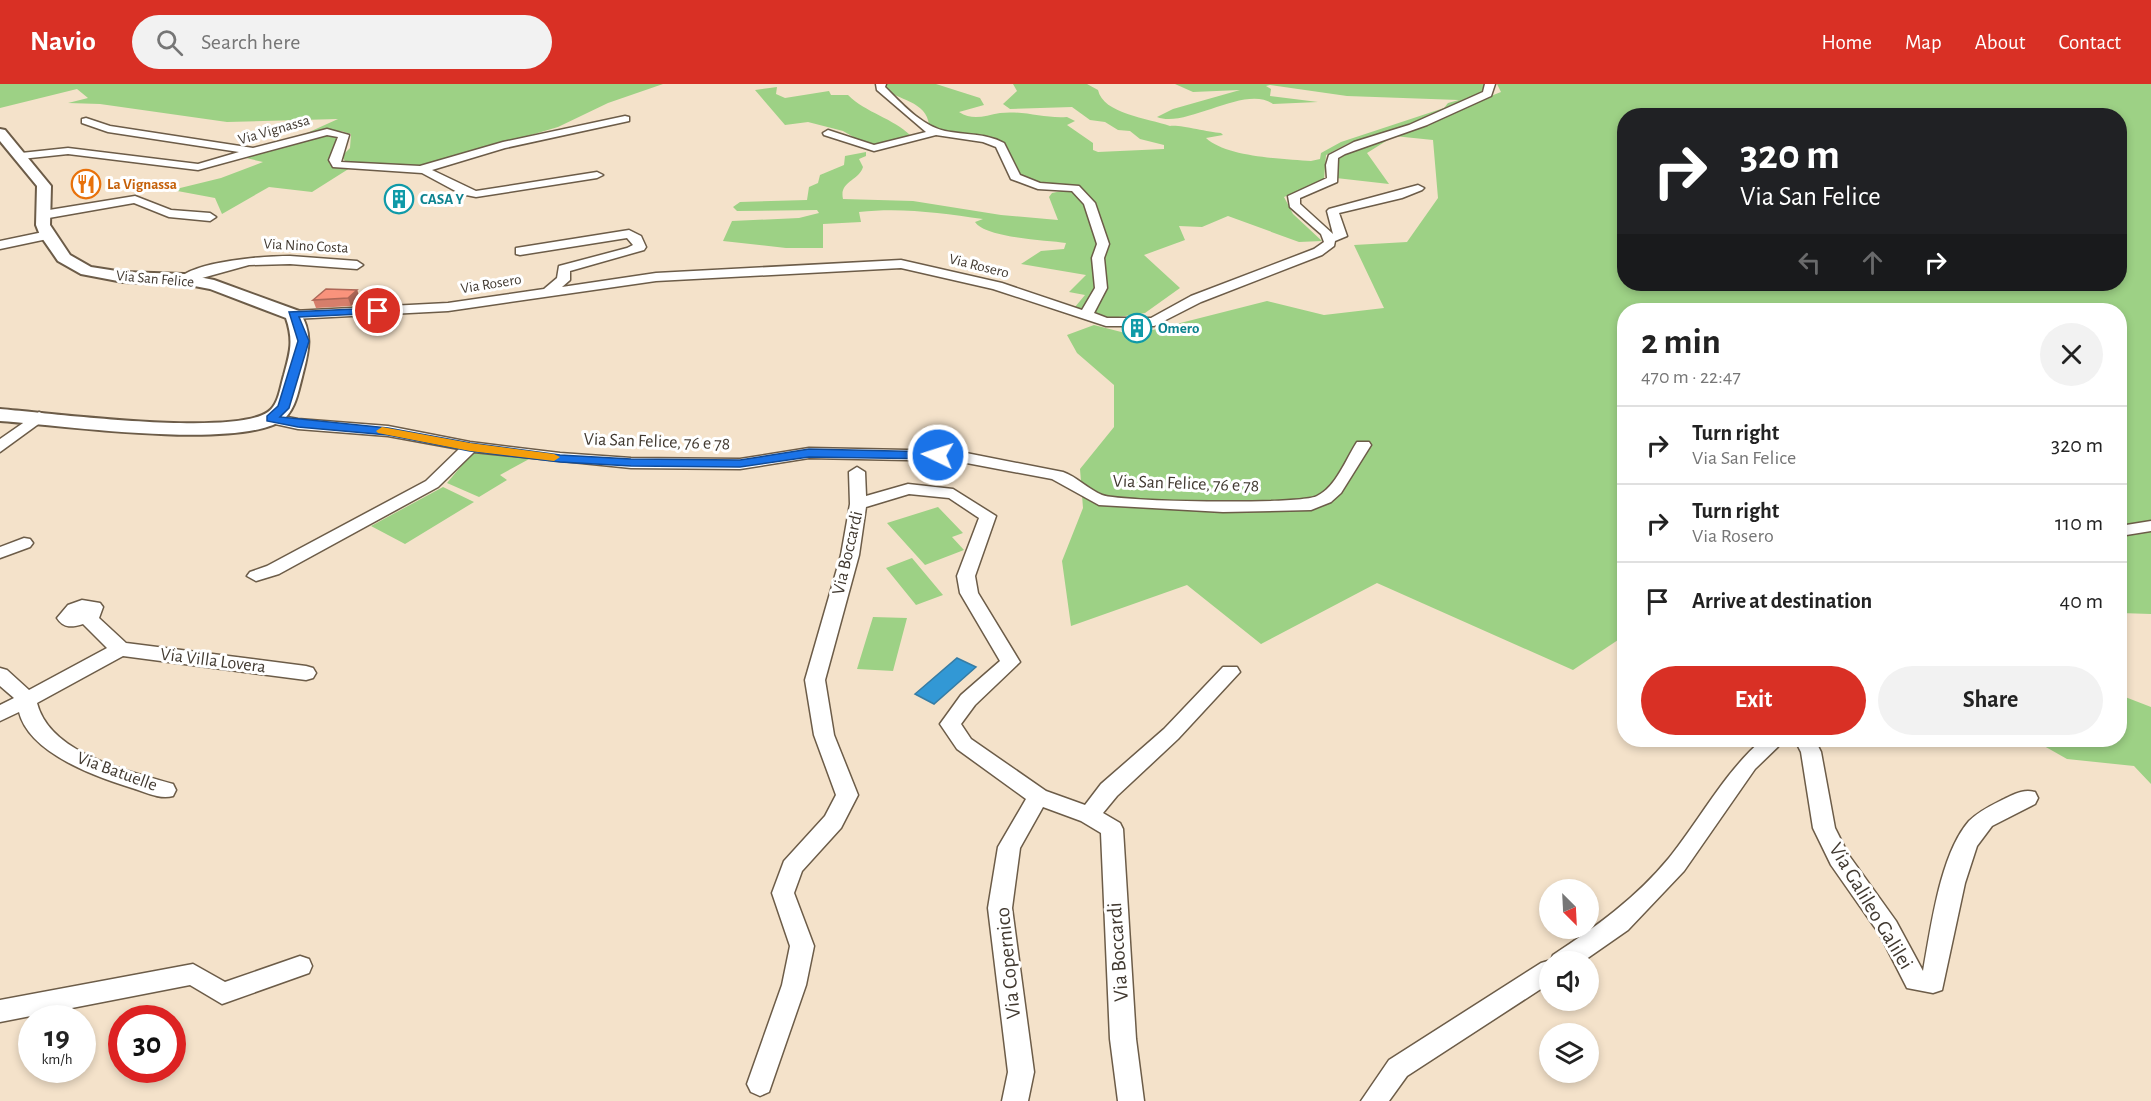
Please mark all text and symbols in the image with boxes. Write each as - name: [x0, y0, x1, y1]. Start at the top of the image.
- search box: [132, 15, 552, 69]
- icon: search: [153, 26, 186, 59]
- text: Navio: [30, 28, 96, 56]
- text: Search here: [201, 31, 300, 53]
- text: Home: [1821, 32, 1872, 53]
- text: Map: [1905, 32, 1942, 53]
- text: About: [1975, 32, 2025, 53]
- text: Contact: [2058, 32, 2121, 53]
- street label: Via Vignassa: [237, 113, 312, 147]
- icon: right: [1641, 132, 1719, 210]
- text: 320 m: [1740, 134, 1840, 176]
- restaurant icon: La Vignassa: [70, 168, 102, 200]
- place label: La Vignassa: [107, 177, 177, 192]
- building icon: CASA Y: [383, 183, 415, 215]
- text: Via San Felice: [1740, 183, 1881, 210]
- place label: CASA Y: [420, 192, 464, 207]
- street label: Via Nino Costa: [263, 236, 349, 256]
- icon: left: [1793, 246, 1826, 279]
- icon: ahead: [1856, 246, 1889, 279]
- icon: right: [1919, 246, 1952, 279]
- street label: Via Rosero: [947, 251, 1011, 281]
- street label: Via San Felice: [115, 268, 195, 290]
- street label: Via Rosero: [460, 272, 522, 296]
- pin: [352, 285, 403, 336]
- icon: arrive: [361, 294, 394, 327]
- building icon: Omero: [1121, 312, 1153, 344]
- place label: Omero: [1158, 321, 1199, 336]
- button: close: [2040, 323, 2103, 386]
- text: 2 min: [1641, 324, 1721, 360]
- text: 470 m · 22:47: [1641, 367, 1741, 387]
- text: Turn right: [1692, 422, 1779, 444]
- position arrow: [906, 423, 970, 487]
- icon: right: [1641, 429, 1674, 462]
- street label: Via San Felice, 76 e 78: [583, 430, 731, 454]
- text: 320 m: [2051, 434, 2103, 456]
- text: Via San Felice: [1692, 448, 1796, 468]
- street label: Via San Felice, 76 e 78: [1112, 472, 1260, 496]
- text: Turn right: [1692, 500, 1779, 522]
- icon: right: [1641, 507, 1674, 540]
- street label: Via Boccardi: [830, 509, 866, 597]
- text: 110 m: [2055, 512, 2103, 534]
- text: Via Rosero: [1692, 526, 1774, 546]
- icon: arrive: [1641, 585, 1674, 618]
- text: Arrive at destination: [1692, 590, 1872, 612]
- text: 40 m: [2060, 590, 2103, 612]
- street label: Via Villa Lovera: [159, 646, 267, 676]
- button: Exit: [1641, 666, 1866, 735]
- button: Share: [1878, 666, 2103, 735]
- street label: Via Batuelle: [74, 749, 160, 795]
- street label: Via Galileo Galilei: [1825, 839, 1917, 973]
- north arrow: [1539, 879, 1599, 939]
- map controls: [1539, 879, 1599, 1083]
- street label: Via Boccardi: [1104, 902, 1132, 1002]
- street label: Via Copernico: [992, 906, 1024, 1020]
- button: sound: [1539, 951, 1599, 1011]
- speed limit sign: 30: [108, 1005, 186, 1083]
- text: 19: [44, 1022, 70, 1052]
- button: layers: [1539, 1023, 1599, 1083]
- text: km/h: [42, 1052, 72, 1067]

